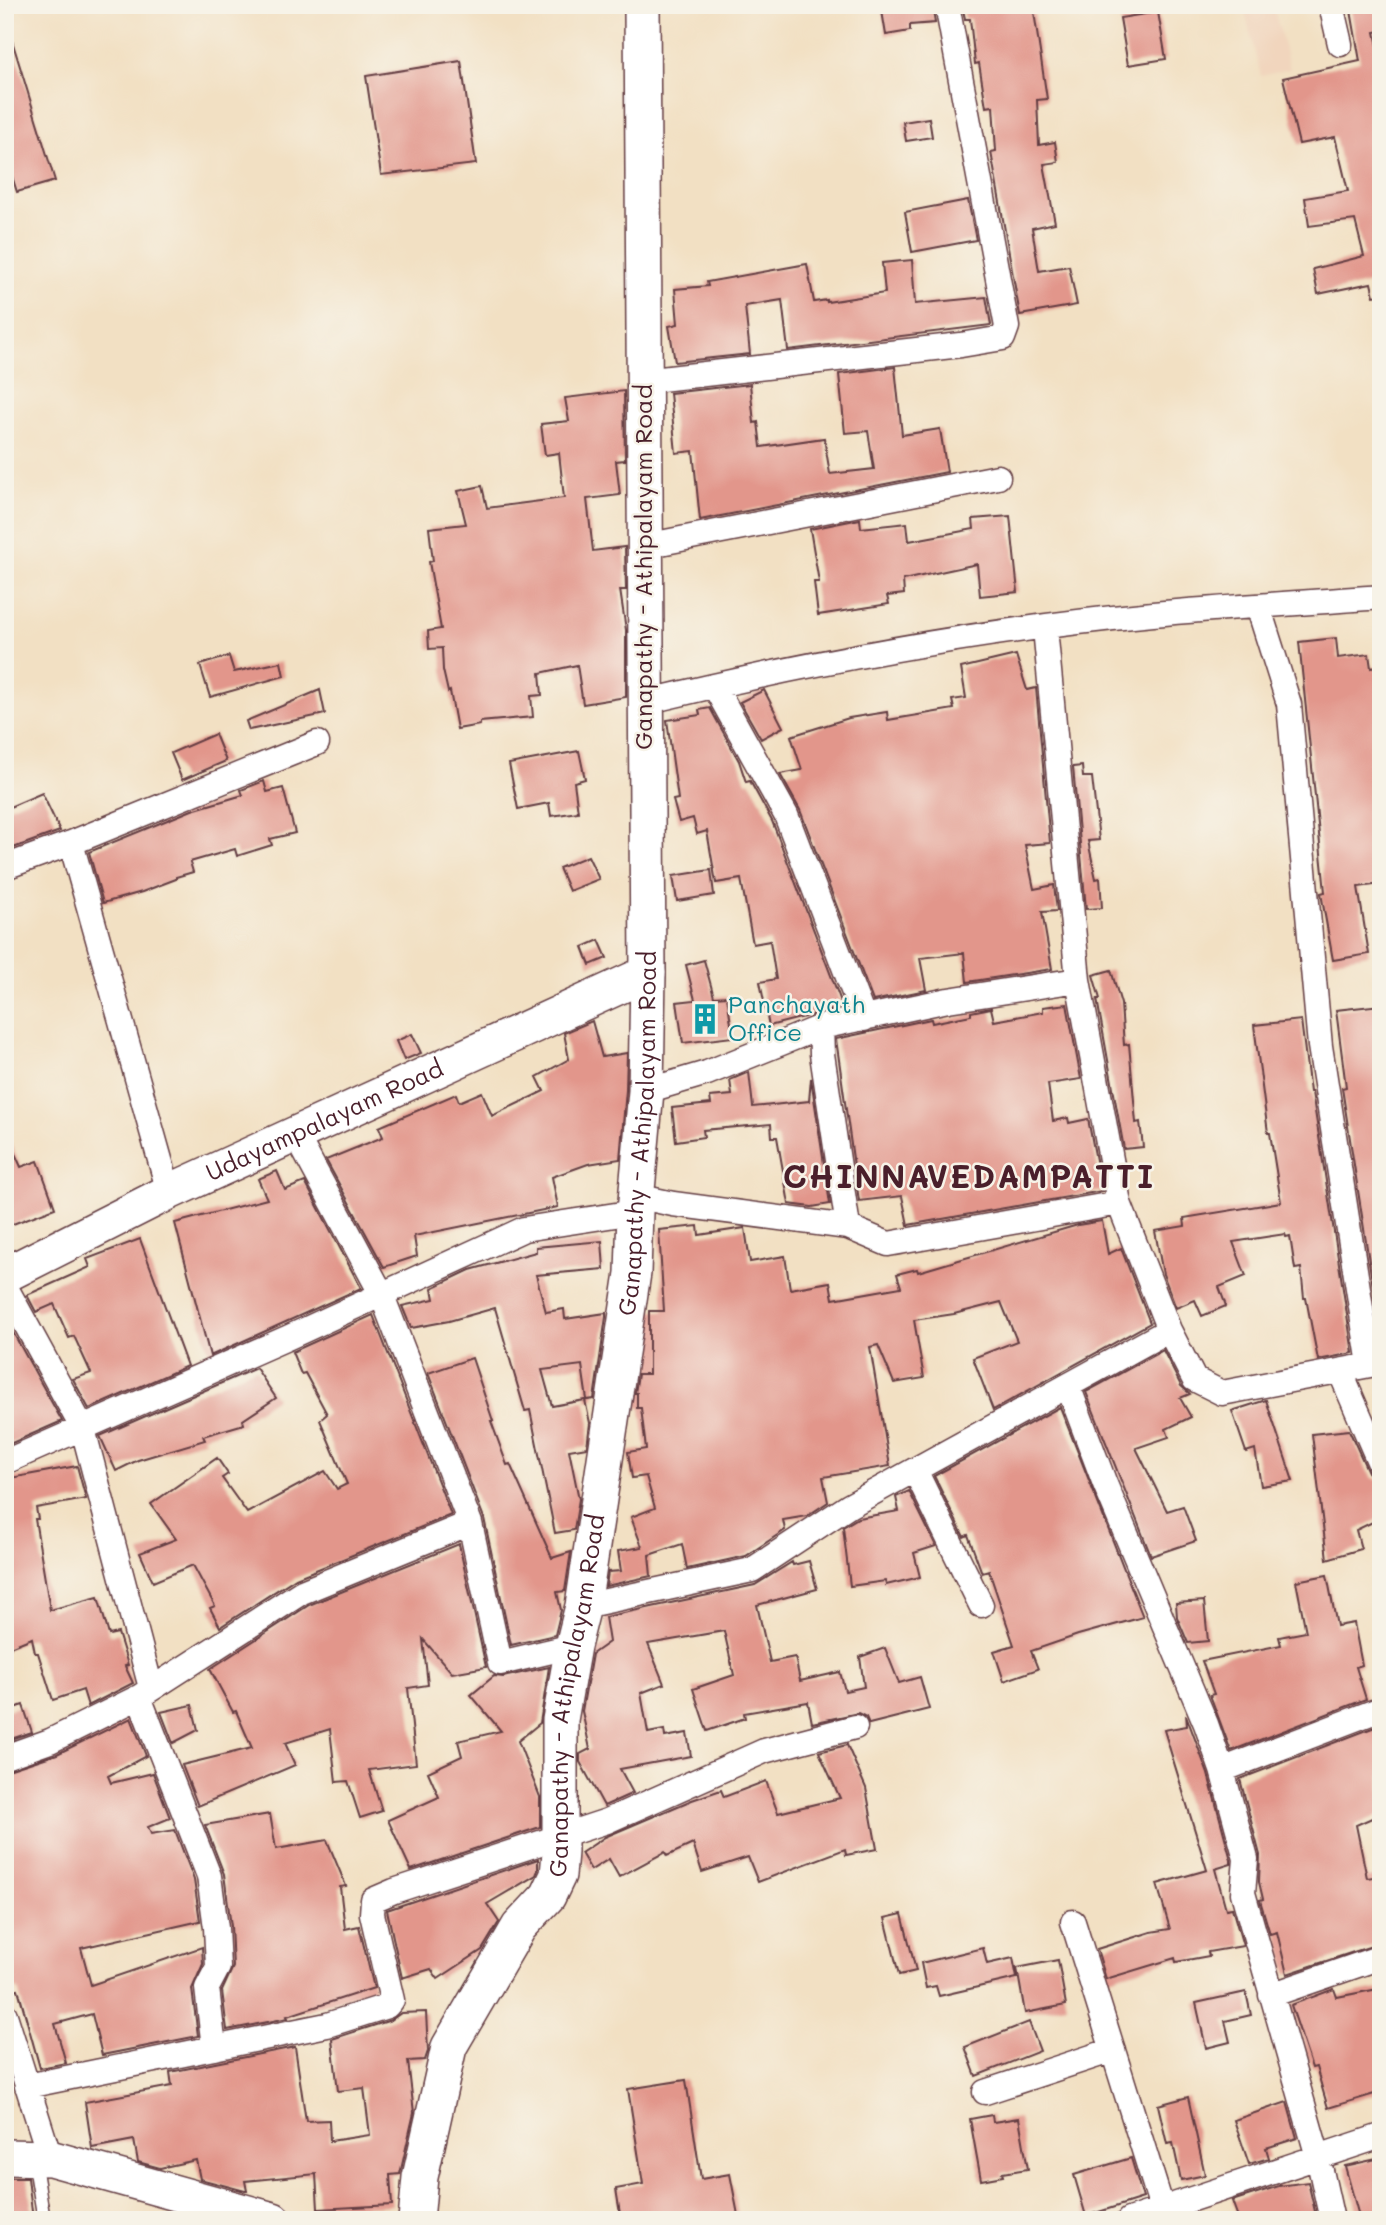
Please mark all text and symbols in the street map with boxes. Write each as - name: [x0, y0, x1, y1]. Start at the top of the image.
- street label: Ganapathy - Athipalayam Road: [627, 384, 658, 750]
- street label: Ganapathy - Athipalayam Road: [610, 951, 662, 1318]
- place label: Panchayath Office: [728, 988, 865, 1047]
- building icon: Panchayath Office: [688, 1002, 722, 1036]
- street label: Udayampalayam Road: [200, 1052, 448, 1187]
- district label: CHINNAVEDAMPATTI: [783, 1154, 1155, 1196]
- street label: Ganapathy - Athipalayam Road: [541, 1512, 611, 1878]

